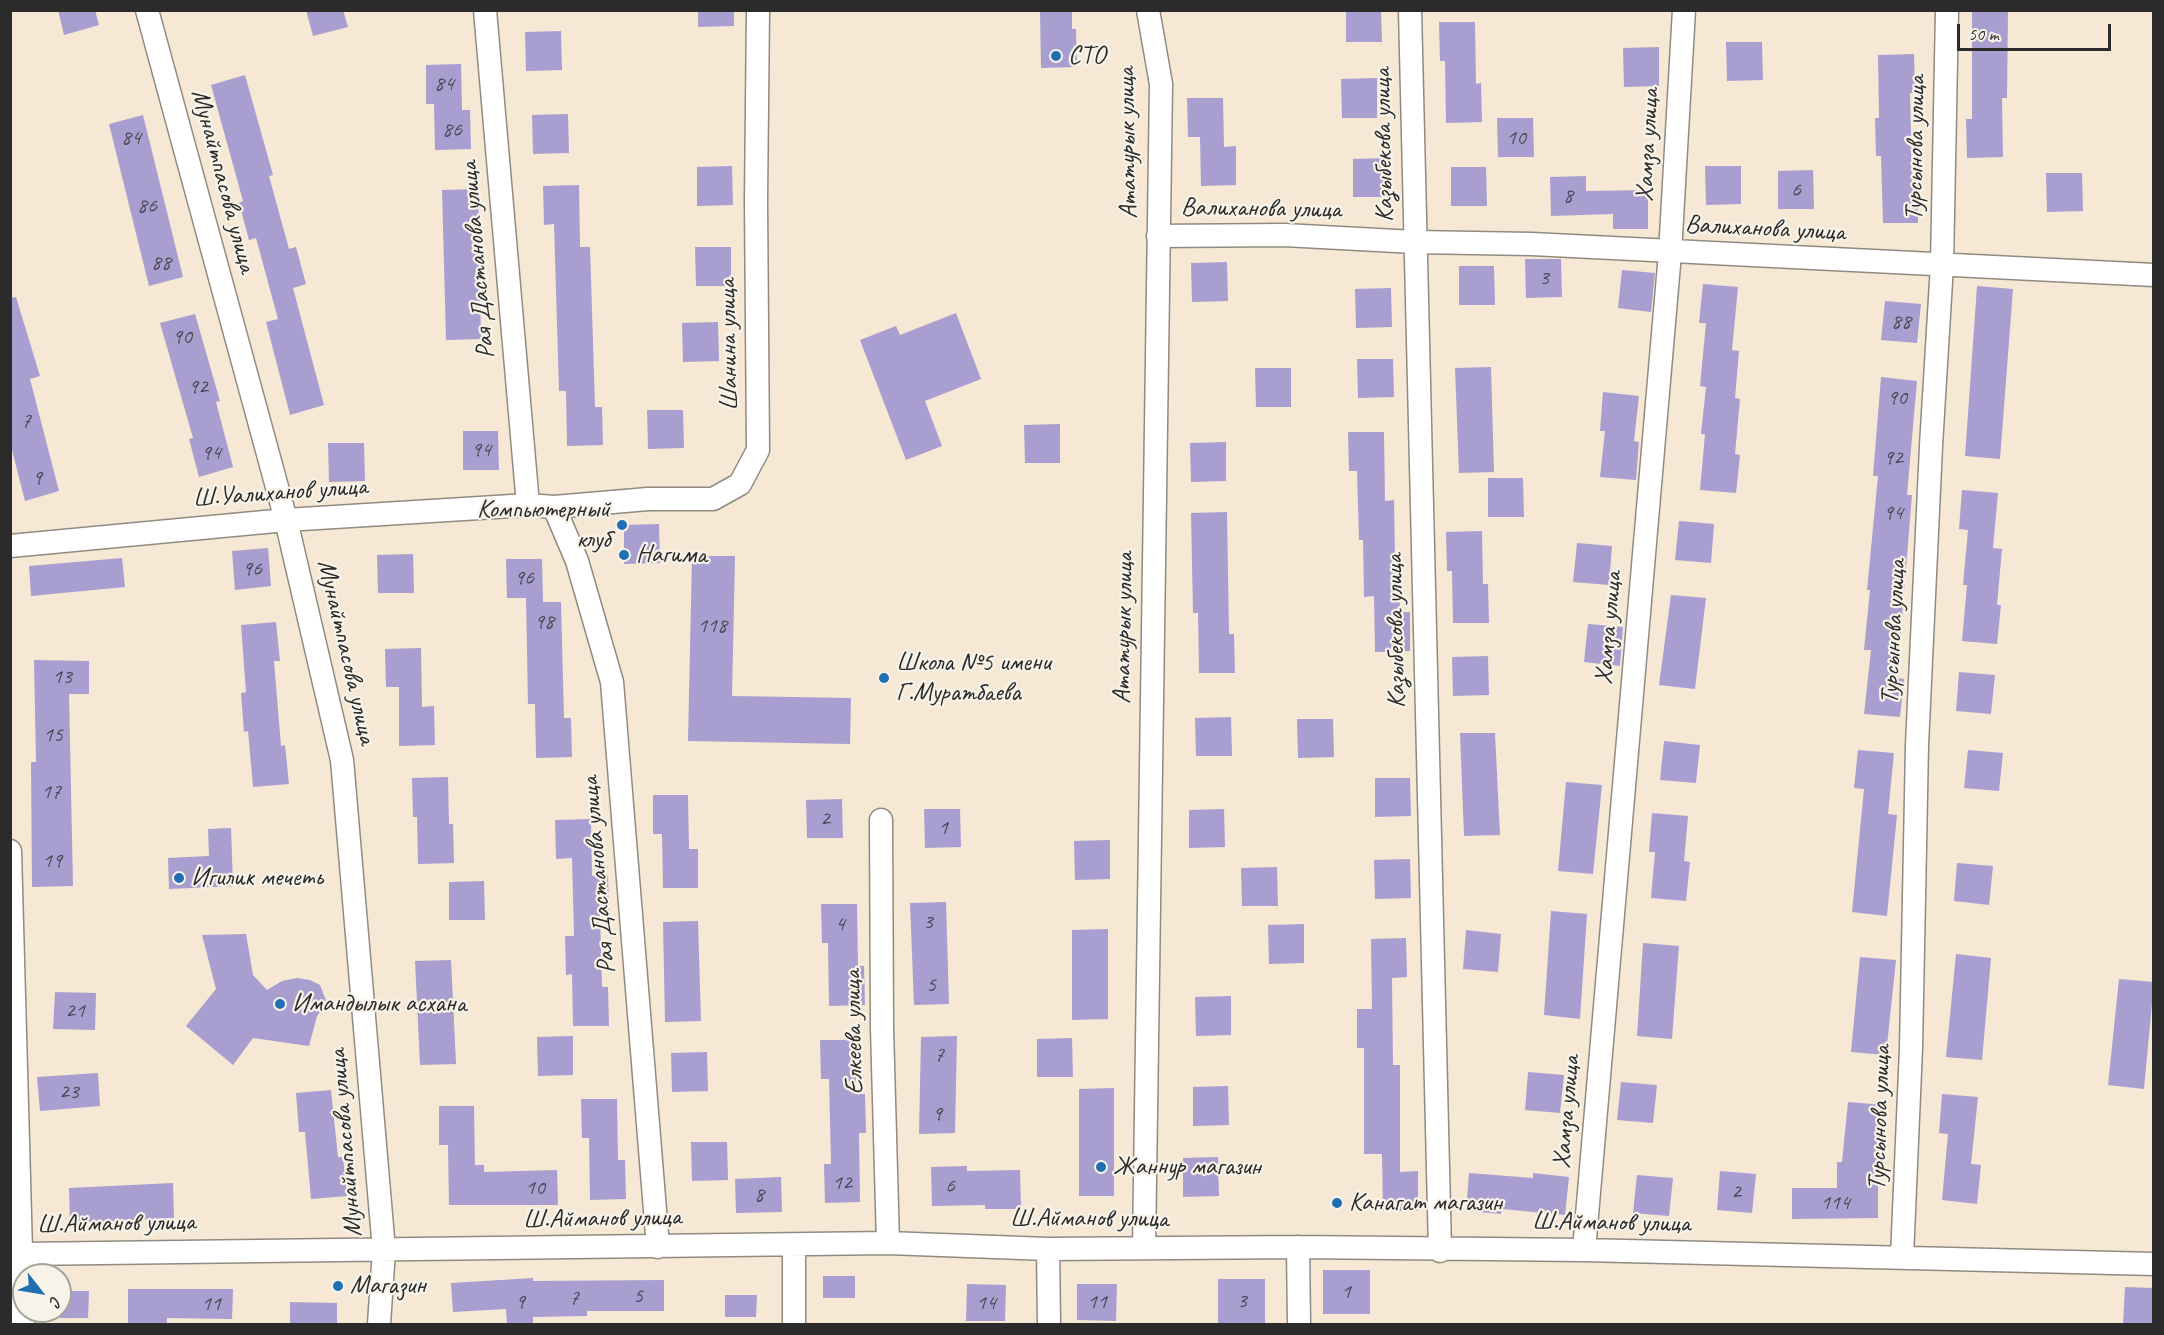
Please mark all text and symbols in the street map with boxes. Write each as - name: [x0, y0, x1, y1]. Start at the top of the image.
- scale bar: [1960, 12, 2114, 50]
- text: 50 m: [1968, 23, 1999, 45]
- place label: СТО: [1068, 40, 1105, 72]
- marker: СТО: [1049, 49, 1063, 63]
- street label: Ататурык улица: [1111, 67, 1145, 219]
- street label: Казыбекова улица: [1367, 68, 1401, 222]
- house number: 84: [434, 71, 454, 97]
- street label: Турсынова улица: [1899, 75, 1933, 221]
- street label: Мунайтпасова улица: [184, 86, 262, 276]
- street label: Хамза улица: [1629, 88, 1667, 202]
- house number: 86: [442, 117, 462, 143]
- house number: 84: [121, 125, 141, 151]
- house number: 10: [1506, 125, 1526, 151]
- street label: Рая Дастанова улица: [454, 160, 502, 360]
- house number: 6: [1791, 177, 1801, 203]
- house number: 8: [1563, 183, 1573, 209]
- street label: Валиханова улица: [1181, 192, 1341, 226]
- house number: 86: [137, 193, 157, 219]
- street label: Валиханова улица: [1684, 209, 1846, 249]
- house number: 88: [151, 250, 171, 276]
- house number: 3: [1539, 265, 1549, 291]
- street label: Шанина улица: [712, 279, 746, 411]
- house number: 88: [1891, 309, 1911, 335]
- house number: 90: [172, 324, 192, 350]
- house number: 92: [188, 374, 208, 400]
- house number: 90: [1887, 385, 1907, 411]
- house number: 7: [21, 408, 31, 434]
- house number: 94: [471, 437, 491, 463]
- house number: 94: [201, 440, 221, 466]
- house number: 92: [1883, 445, 1903, 471]
- house number: 9: [32, 465, 42, 491]
- street label: Ш.Уалиханов улица: [192, 471, 368, 515]
- place label: Компьютерный клуб: [477, 494, 610, 556]
- house number: 94: [1883, 500, 1903, 526]
- marker: Компьютерный клуб: [615, 518, 629, 532]
- place label: Нагима: [636, 539, 707, 571]
- marker: Нагима: [617, 548, 631, 562]
- street label: Ататурык улица: [1107, 552, 1141, 704]
- street label: Казыбекова улица: [1379, 554, 1413, 708]
- house number: 96: [242, 556, 262, 582]
- street label: Мунайтпасова улица: [310, 557, 382, 747]
- street label: Турсынова улица: [1875, 559, 1913, 705]
- house number: 96: [514, 565, 534, 591]
- street label: Хамза улица: [1589, 570, 1629, 686]
- house number: 98: [534, 609, 554, 635]
- house number: 118: [697, 613, 727, 639]
- place label: Школа №5 имени Г.Муратбаева: [896, 647, 1050, 708]
- house number: 13: [52, 664, 72, 690]
- marker: Школа №5 имени Г.Муратбаева: [877, 671, 891, 685]
- house number: 15: [43, 722, 63, 748]
- street label: Рая Дастанова улица: [575, 775, 623, 975]
- house number: 17: [41, 779, 61, 805]
- house number: 2: [820, 806, 830, 832]
- house number: 1: [938, 815, 948, 841]
- house number: 19: [42, 848, 62, 874]
- place label: Игилик мечеть: [191, 862, 323, 894]
- marker: Игилик мечеть: [172, 871, 186, 885]
- house number: 3: [923, 909, 933, 935]
- house number: 4: [835, 911, 845, 937]
- street label: Елкеева улица: [837, 969, 871, 1095]
- house number: 5: [926, 972, 936, 998]
- place label: Имандылык асхана: [292, 988, 466, 1020]
- marker: Имандылык асхана: [273, 997, 287, 1011]
- house number: 21: [65, 998, 85, 1024]
- house number: 7: [934, 1042, 944, 1068]
- street label: Турсынова улица: [1862, 1045, 1898, 1191]
- street label: Мунайтпасова улица: [322, 1048, 370, 1238]
- street label: Хамза улица: [1547, 1054, 1587, 1170]
- house number: 23: [59, 1079, 79, 1105]
- house number: 9: [932, 1101, 942, 1127]
- place label: Жаннур магазин: [1113, 1151, 1261, 1183]
- marker: Жаннур магазин: [1094, 1160, 1108, 1174]
- house number: 12: [832, 1170, 852, 1196]
- house number: 6: [945, 1173, 955, 1199]
- house number: 10: [525, 1175, 545, 1201]
- house number: 2: [1731, 1179, 1741, 1205]
- house number: 8: [754, 1182, 764, 1208]
- place label: Канагат магазин: [1349, 1187, 1502, 1219]
- house number: 114: [1820, 1190, 1850, 1216]
- marker: Канагат магазин: [1330, 1196, 1344, 1210]
- street label: Ш.Айманов улица: [522, 1202, 682, 1236]
- street label: Ш.Айманов улица: [1010, 1203, 1168, 1235]
- street label: Ш.Айманов улица: [1531, 1206, 1691, 1240]
- street label: Ш.Айманов улица: [36, 1207, 196, 1241]
- north arrow: [12, 1263, 72, 1323]
- place label: Магазин: [350, 1270, 426, 1302]
- marker: Магазин: [331, 1279, 345, 1293]
- house number: 1: [1341, 1279, 1351, 1305]
- house number: 5: [633, 1283, 643, 1309]
- house number: 7: [569, 1285, 579, 1311]
- house number: 3: [1237, 1288, 1247, 1314]
- house number: 9: [515, 1289, 525, 1315]
- house number: 11: [1087, 1289, 1107, 1315]
- house number: 14: [976, 1290, 996, 1316]
- house number: 11: [201, 1291, 221, 1317]
- text: С: [45, 1293, 66, 1310]

